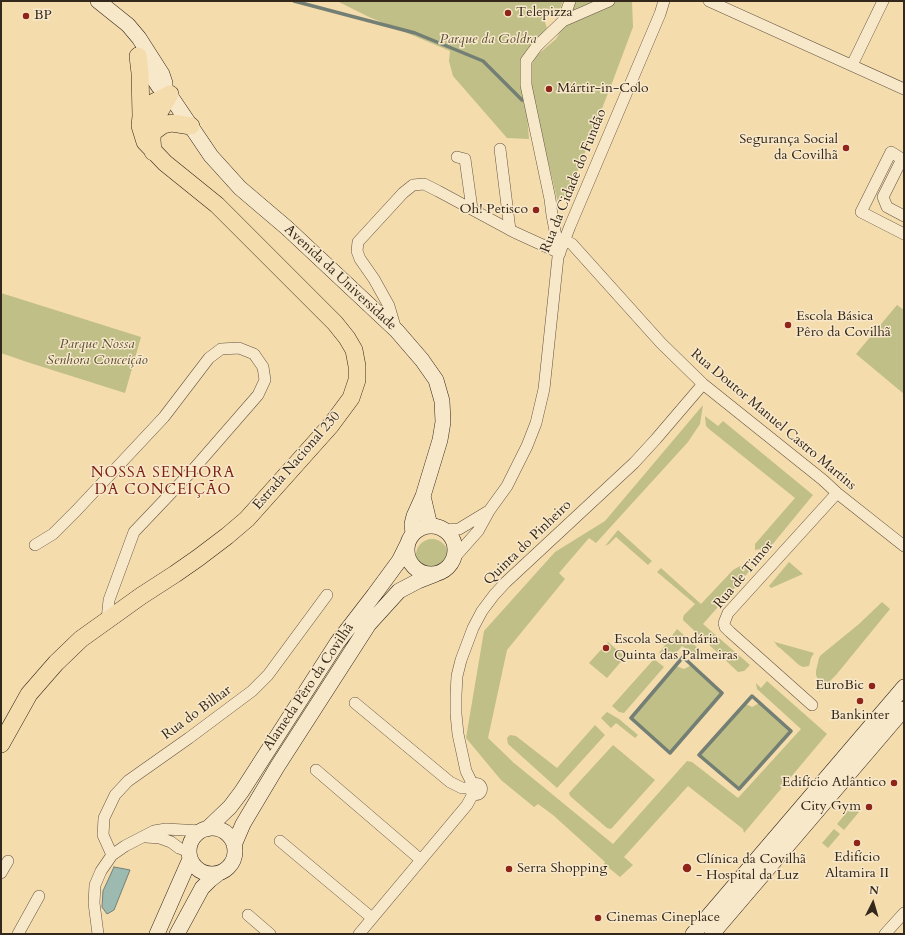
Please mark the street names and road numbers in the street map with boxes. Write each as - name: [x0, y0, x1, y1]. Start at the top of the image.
- street label: Rua da Cidade do Fundão: [537, 107, 611, 255]
- street label: Avenida da Universidade: [280, 222, 400, 334]
- street label: Rua Doutor Manuel Castro Martins: [687, 346, 859, 494]
- street label: Estrada Nacional 230: [250, 408, 344, 514]
- street label: Quinta do Pinheiro: [481, 497, 575, 589]
- street label: Rua de Timor: [711, 538, 777, 612]
- street label: Alameda Pêro da Covilhã: [260, 620, 358, 754]
- street label: Rua do Bilhar: [159, 682, 235, 744]

